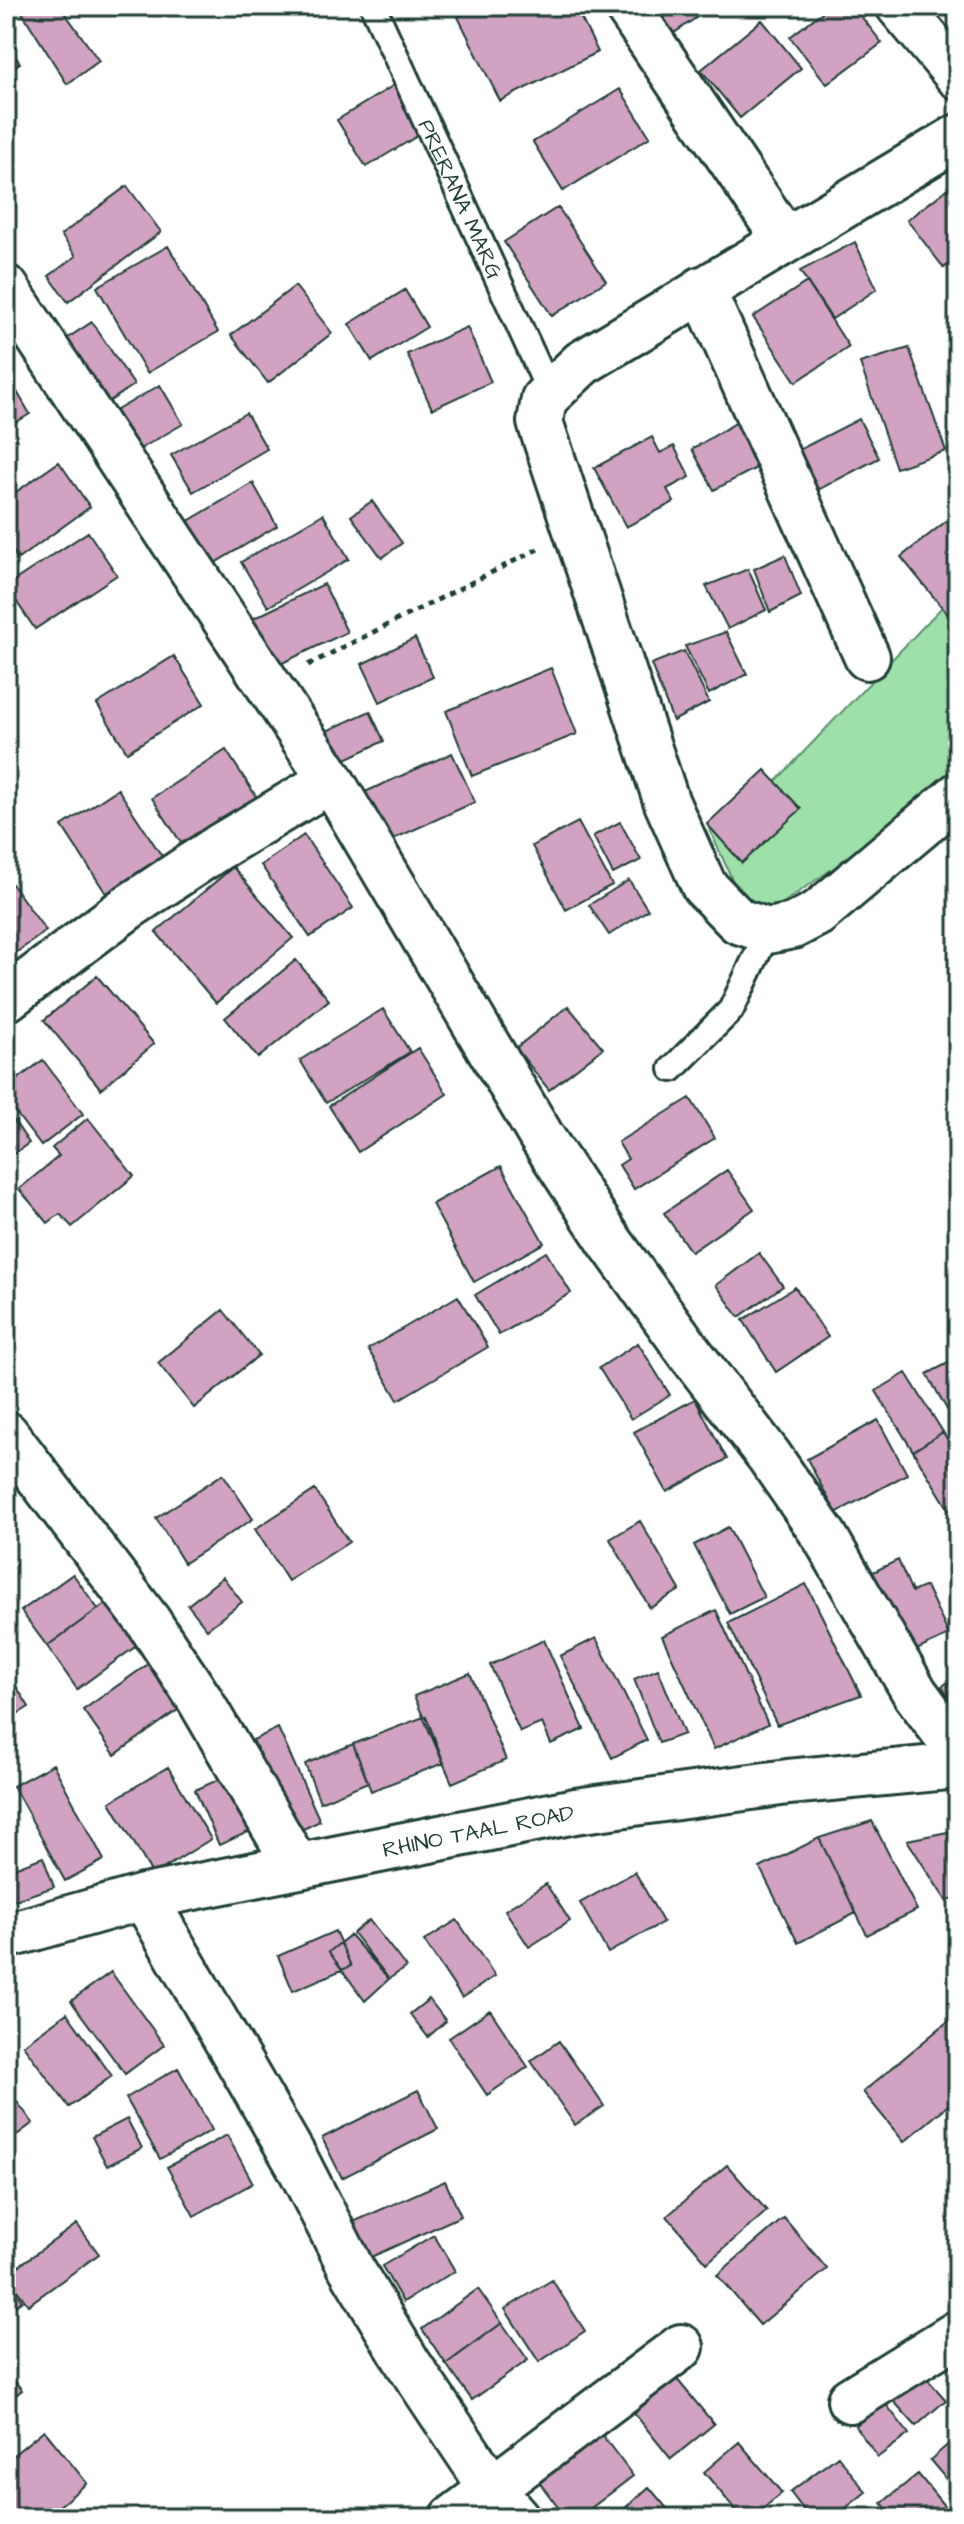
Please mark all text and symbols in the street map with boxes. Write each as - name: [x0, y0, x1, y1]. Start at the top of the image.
- street label: PRERANA MARG: [410, 115, 510, 284]
- street label: RHINO TAAL ROAD: [380, 1798, 577, 1866]

